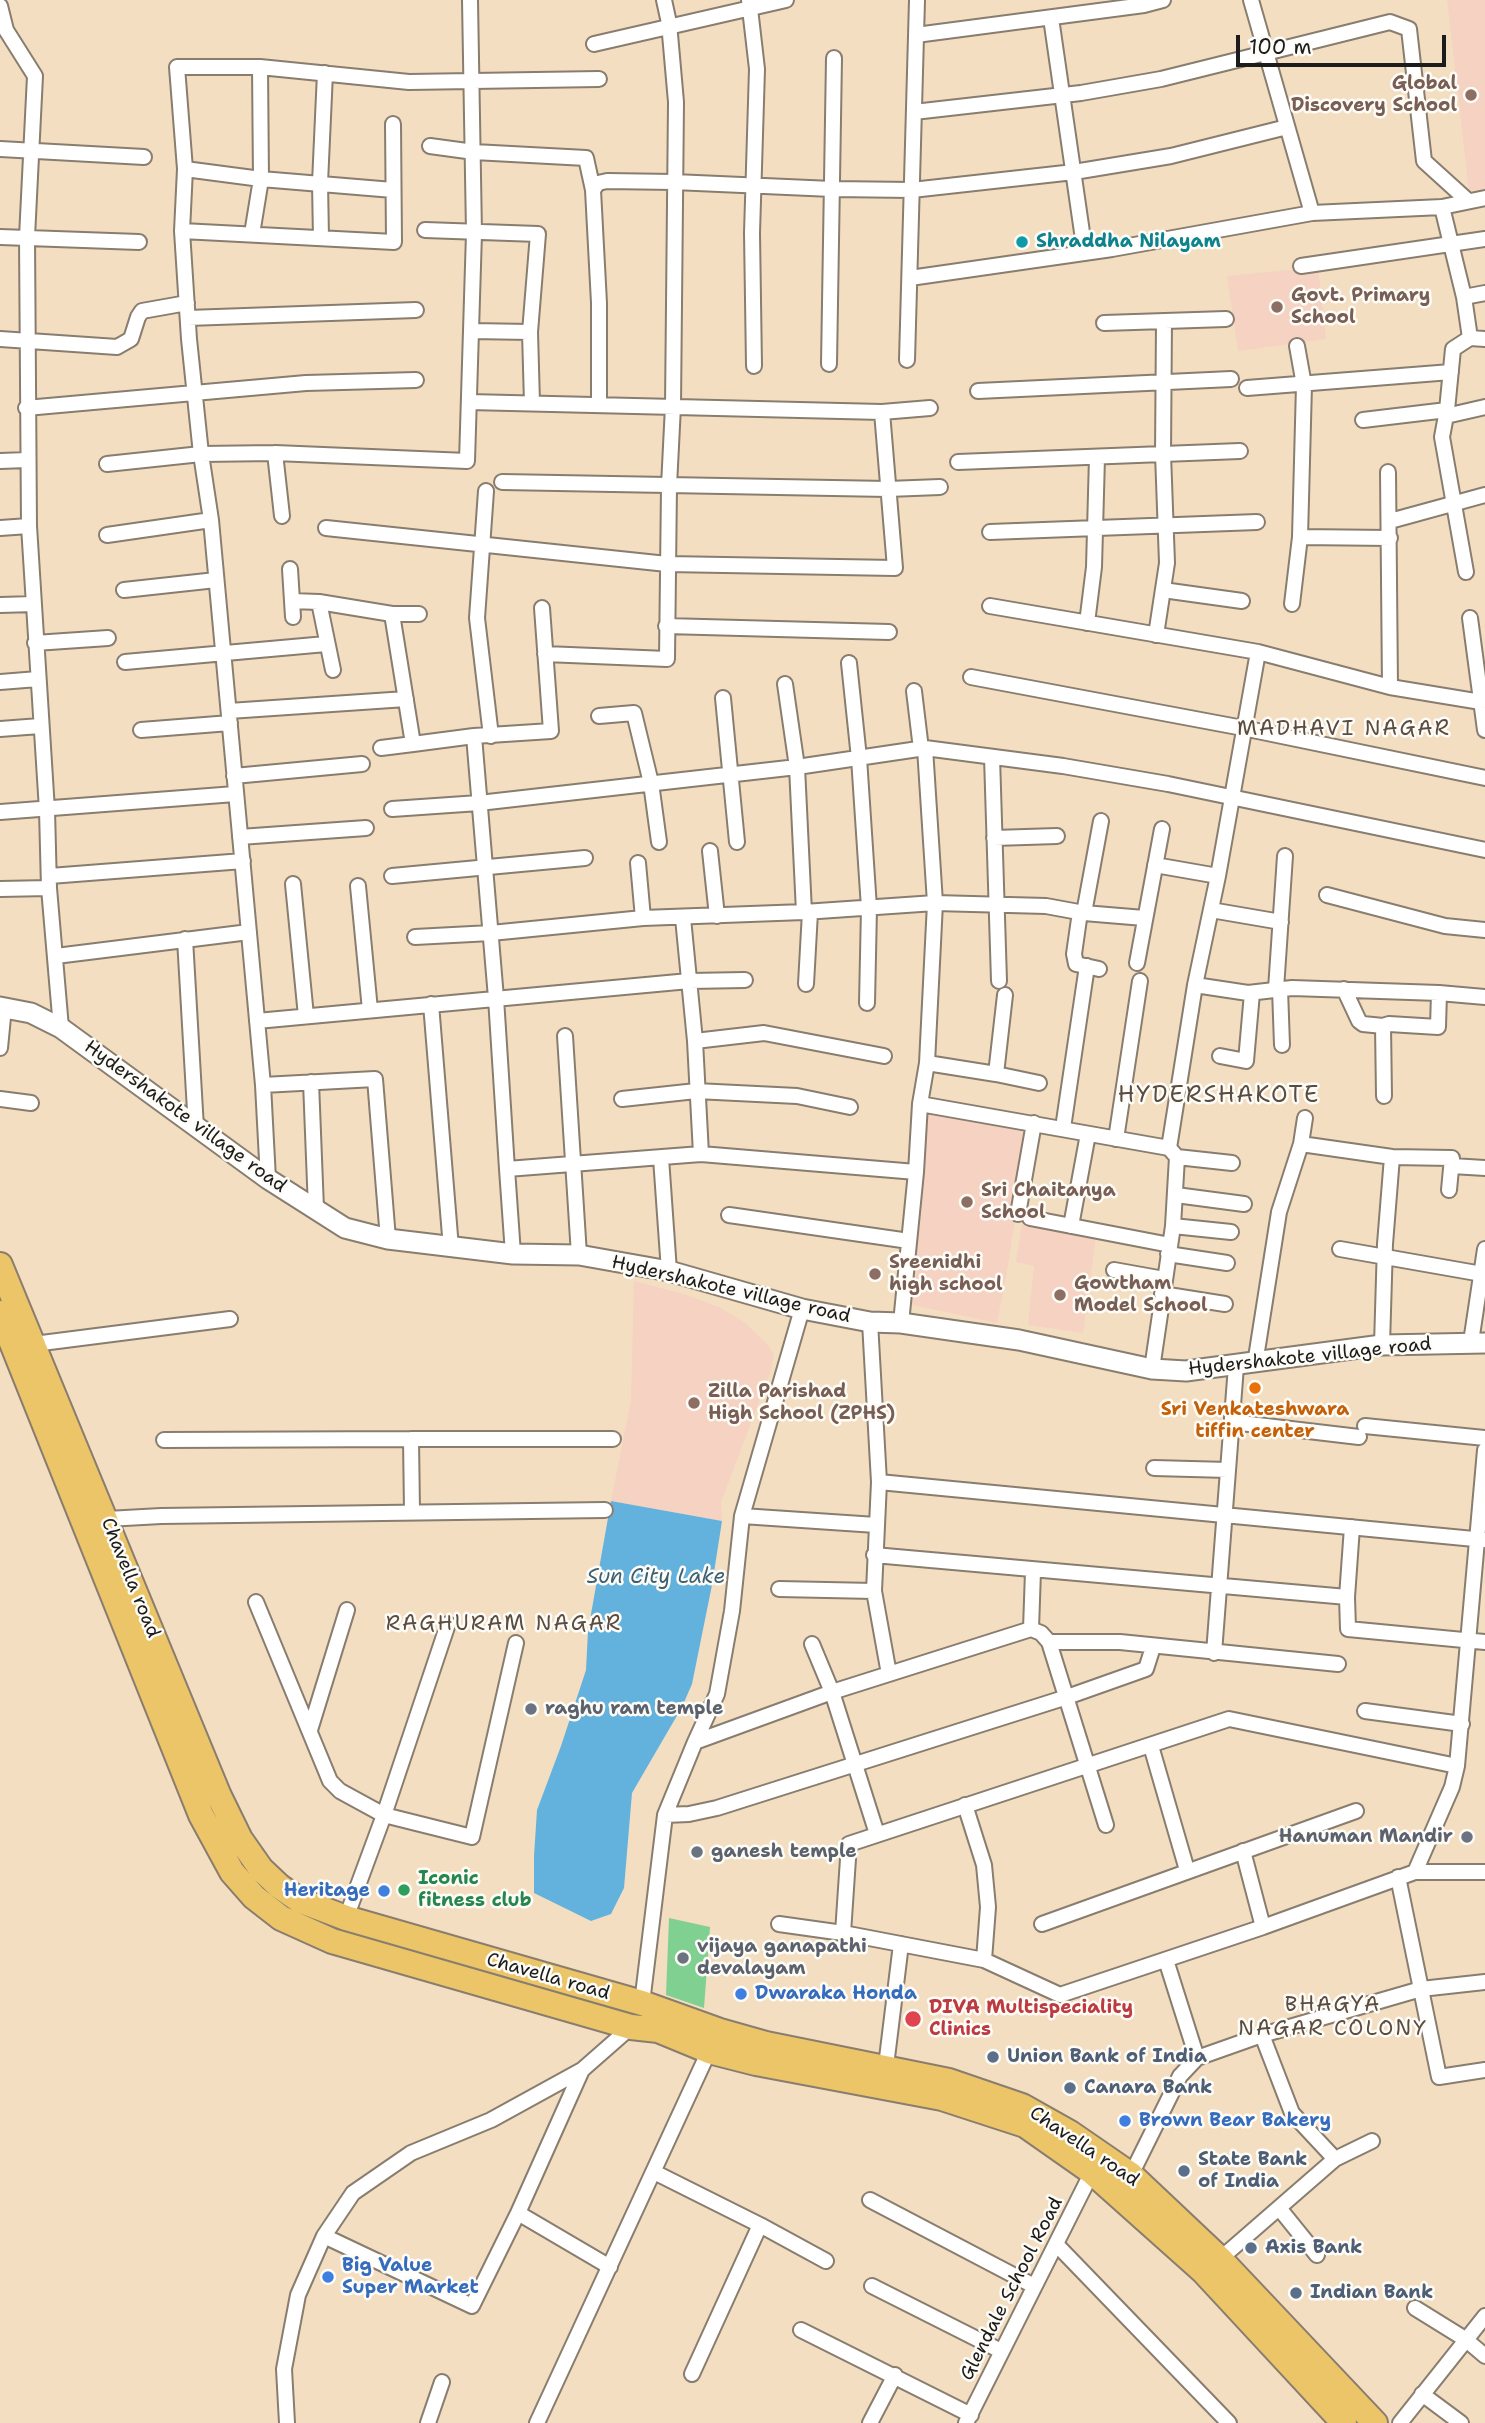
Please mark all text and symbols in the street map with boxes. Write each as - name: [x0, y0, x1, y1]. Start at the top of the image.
- scale bar: [1240, 21, 1450, 65]
- text: 100 m: [1249, 33, 1312, 61]
- place label: Global Discovery School: [1291, 73, 1457, 117]
- marker: Global Discovery School: [1463, 87, 1479, 103]
- place label: Shraddha Nilayam: [1036, 231, 1221, 253]
- marker: Shraddha Nilayam: [1014, 234, 1030, 250]
- place label: Govt. Primary School: [1291, 285, 1430, 329]
- marker: Govt. Primary School: [1269, 299, 1285, 315]
- district label: MADHAVI NAGAR: [1239, 717, 1449, 743]
- street label: Hydershakote village road: [79, 1036, 291, 1198]
- district label: HYDERSHAKOTE: [1119, 1082, 1319, 1110]
- place label: Sri Chaitanya School: [981, 1180, 1116, 1224]
- marker: Sri Chaitanya School: [959, 1194, 975, 1210]
- street label: Hydershakote village road: [609, 1251, 853, 1329]
- place label: Sreenidhi high school: [889, 1252, 1003, 1296]
- marker: Sreenidhi high school: [867, 1266, 883, 1282]
- place label: Gowtham Model School: [1074, 1273, 1208, 1317]
- marker: Gowtham Model School: [1052, 1287, 1068, 1303]
- street label: Hydershakote village road: [1187, 1333, 1433, 1381]
- marker: Sri Venkateshwara tiffin center: [1247, 1380, 1263, 1396]
- place label: Zilla Parishad High School (ZPHS): [708, 1381, 895, 1425]
- marker: Zilla Parishad High School (ZPHS): [686, 1395, 702, 1411]
- place label: Sri Venkateshwara tiffin center: [1161, 1399, 1349, 1443]
- street label: Chavella road: [96, 1515, 164, 1641]
- water label: Sun City Lake: [587, 1565, 725, 1591]
- district label: RAGHURAM NAGAR: [388, 1612, 620, 1638]
- place label: raghu ram temple: [545, 1698, 723, 1720]
- marker: raghu ram temple: [523, 1701, 539, 1717]
- place label: Hanuman Mandir: [1279, 1826, 1453, 1848]
- marker: Hanuman Mandir: [1459, 1829, 1475, 1845]
- place label: ganesh temple: [711, 1841, 857, 1863]
- marker: ganesh temple: [689, 1844, 705, 1860]
- place label: Iconic fitness club: [418, 1868, 531, 1912]
- place label: Heritage: [284, 1880, 370, 1902]
- marker: Iconic fitness club: [396, 1882, 412, 1898]
- marker: Heritage: [376, 1883, 392, 1899]
- place label: vijaya ganapathi devalayam: [697, 1936, 867, 1980]
- street label: Chavella road: [484, 1948, 612, 2006]
- marker: vijaya ganapathi devalayam: [675, 1950, 691, 1966]
- place label: Dwaraka Honda: [755, 1983, 917, 2005]
- marker: Dwaraka Honda: [733, 1986, 749, 2002]
- district label: BHAGYA NAGAR COLONY: [1240, 1993, 1426, 2043]
- place label: DIVA Multispeciality Clinics: [929, 1997, 1133, 2041]
- marker: DIVA Multispeciality Clinics: [903, 2009, 923, 2029]
- place label: Union Bank of India: [1007, 2046, 1207, 2068]
- marker: Union Bank of India: [985, 2049, 1001, 2065]
- place label: Canara Bank: [1084, 2077, 1212, 2099]
- marker: Canara Bank: [1062, 2080, 1078, 2096]
- street label: Chavella road: [1025, 2102, 1143, 2192]
- place label: Brown Bear Bakery: [1139, 2110, 1331, 2132]
- marker: Brown Bear Bakery: [1117, 2113, 1133, 2129]
- place label: State Bank of India: [1198, 2149, 1307, 2193]
- marker: State Bank of India: [1176, 2163, 1192, 2179]
- street label: Glendale School Road: [956, 2194, 1068, 2384]
- place label: Axis Bank: [1265, 2237, 1362, 2259]
- marker: Axis Bank: [1243, 2240, 1259, 2256]
- place label: Big Value Super Market: [342, 2255, 479, 2299]
- marker: Big Value Super Market: [320, 2269, 336, 2285]
- place label: Indian Bank: [1310, 2282, 1433, 2304]
- marker: Indian Bank: [1288, 2285, 1304, 2301]

